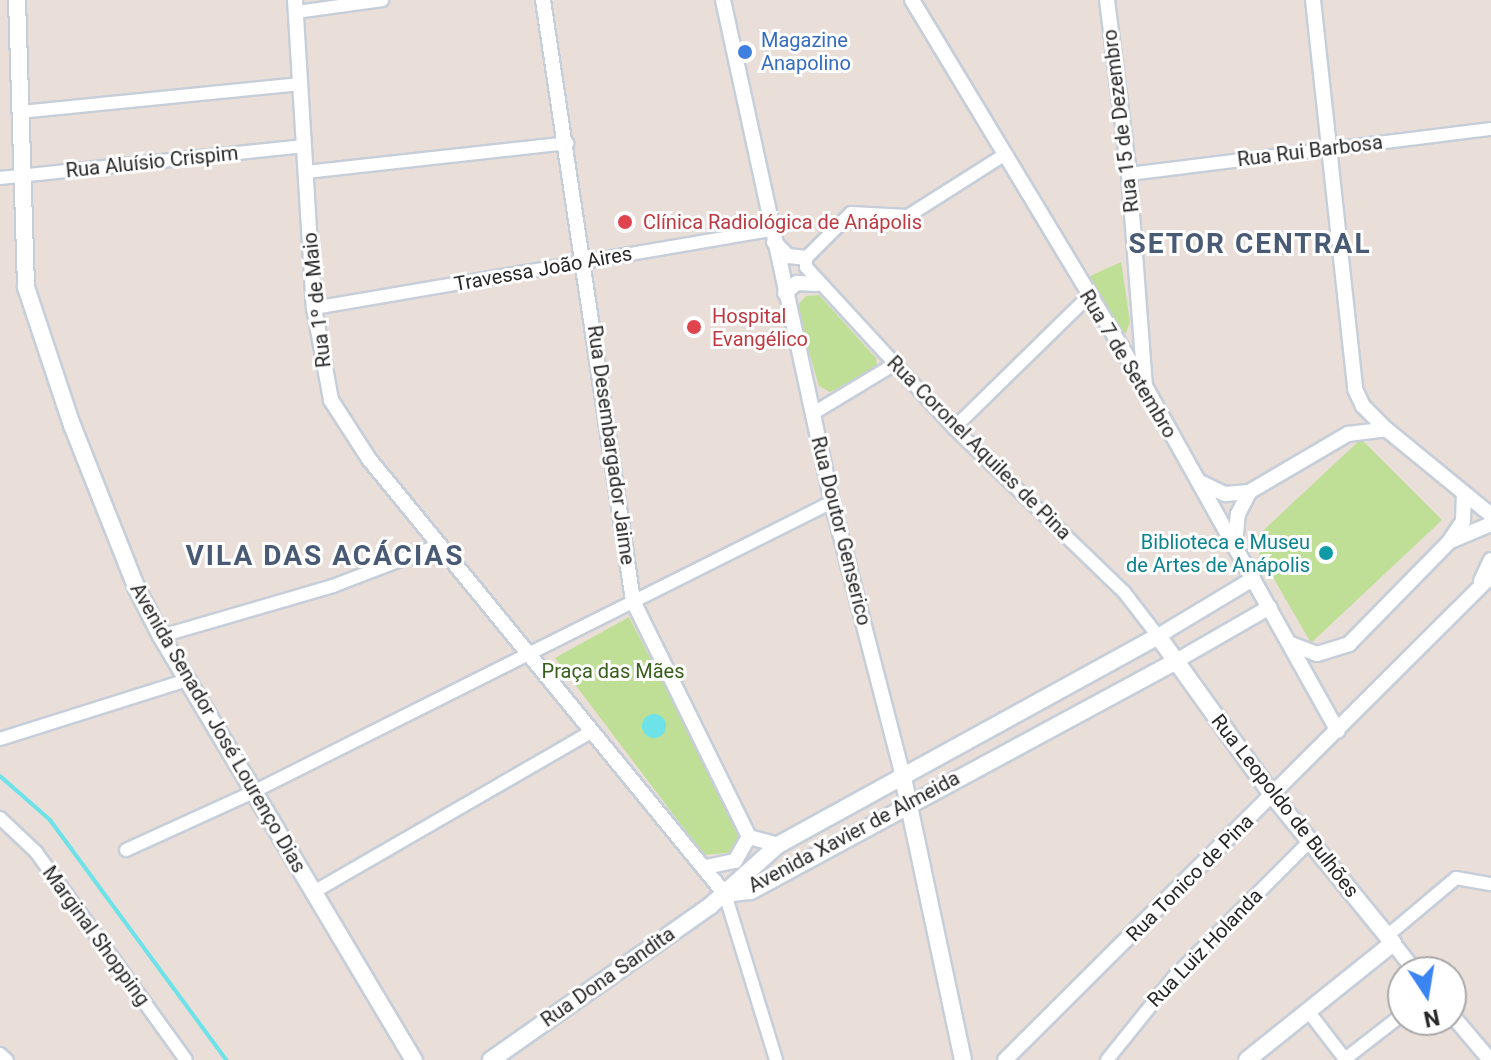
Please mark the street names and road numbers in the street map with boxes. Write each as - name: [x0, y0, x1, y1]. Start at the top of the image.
- street label: Rua 15 de Dezembro: [1098, 28, 1144, 214]
- street label: Rua Rui Barbosa: [1236, 130, 1384, 172]
- street label: Rua Aluísio Crispim: [65, 141, 239, 183]
- street label: Rua 1º de Maio: [298, 231, 336, 369]
- street label: Travessa João Aires: [452, 242, 634, 296]
- street label: Rua 7 de Setembro: [1074, 286, 1182, 442]
- street label: Rua Desembargador Jaime: [582, 324, 640, 566]
- street label: Rua Coronel Aquiles de Pina: [882, 351, 1076, 545]
- street label: Rua Doutor Genserico: [806, 434, 876, 628]
- street label: Avenida Senador José Lourenço Dias: [125, 579, 311, 877]
- street label: Rua Leopoldo de Bulhões: [1206, 710, 1364, 902]
- street label: Avenida Xavier de Almeida: [744, 766, 964, 898]
- street label: Rua Tonico de Pina: [1121, 809, 1259, 947]
- street label: Marginal Shopping: [37, 862, 155, 1010]
- street label: Rua Luiz Holanda: [1143, 884, 1267, 1012]
- street label: Rua Dona Sandita: [536, 922, 680, 1032]

